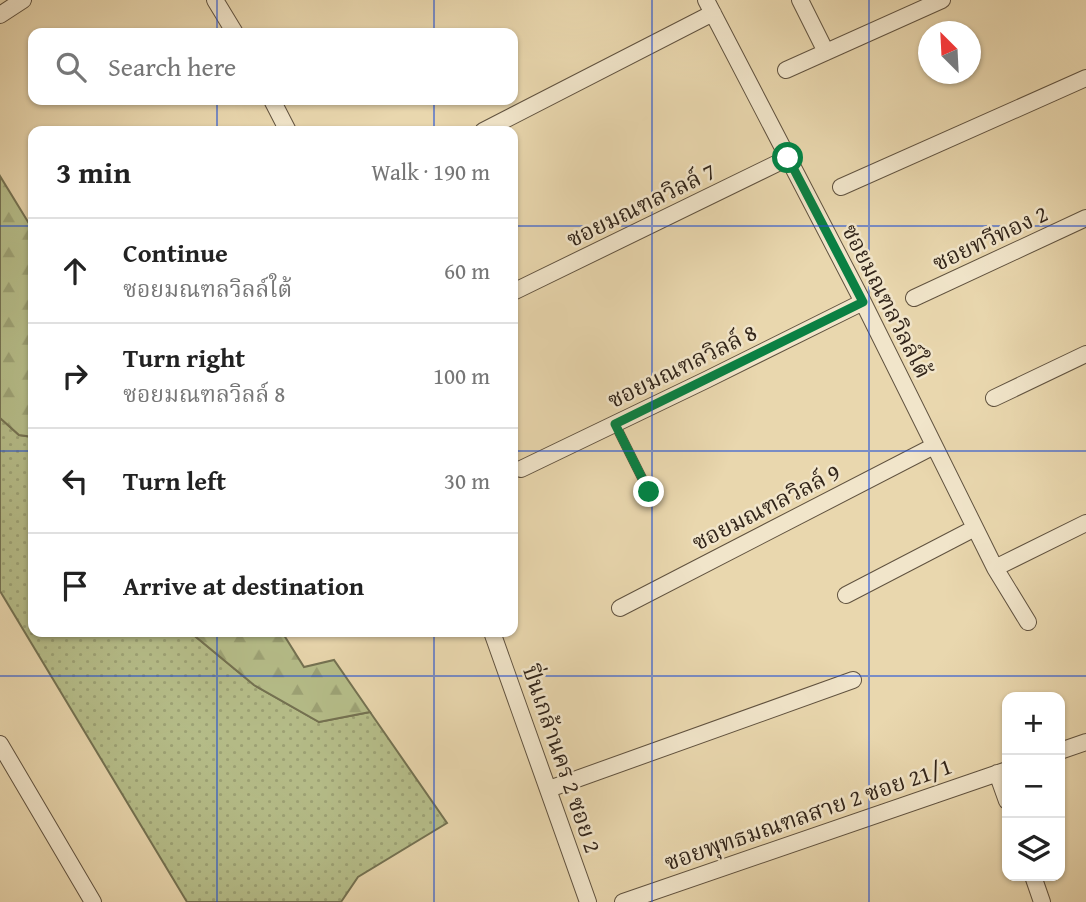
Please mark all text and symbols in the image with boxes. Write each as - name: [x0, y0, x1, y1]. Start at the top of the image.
- north arrow: [918, 21, 981, 84]
- search box: [28, 28, 518, 105]
- text: Search here: [108, 47, 236, 86]
- icon: search: [52, 48, 90, 86]
- route start: [772, 142, 803, 173]
- text: 3 min: [56, 150, 131, 194]
- street label: ซอยมณฑลวิลล์ 7: [561, 154, 721, 255]
- text: Walk · 190 m: [371, 155, 490, 188]
- street label: ซอยทวีทอง 2: [927, 196, 1053, 279]
- street label: ซอยมณฑลวิลล์ใต้: [834, 218, 941, 384]
- text: Continue: [123, 233, 228, 272]
- icon: ahead: [56, 252, 94, 290]
- text: 60 m: [444, 254, 490, 287]
- text: ซอยมณฑลวิลล์ใต้: [123, 272, 292, 305]
- street label: ซอยมณฑลวิลล์ 8: [602, 315, 762, 416]
- text: Turn right: [123, 338, 245, 377]
- icon: right: [56, 357, 94, 395]
- text: 100 m: [433, 359, 490, 392]
- text: ซอยมณฑลวิลล์ 8: [123, 377, 285, 410]
- street label: ซอยมณฑลวิลล์ 9: [686, 455, 846, 558]
- text: Turn left: [123, 461, 226, 500]
- icon: left: [56, 462, 94, 500]
- text: 30 m: [444, 464, 490, 497]
- route end: [633, 476, 664, 507]
- text: Arrive at destination: [123, 566, 364, 605]
- icon: arrive: [56, 567, 94, 605]
- street label: ปิ่นเกล้านคร 2 ซอย 2: [515, 660, 610, 857]
- map controls: [1002, 692, 1065, 881]
- button: +: [1002, 692, 1065, 755]
- street label: ซอยพุทธมณฑลสาย 2 ซอย 21/1: [660, 749, 956, 878]
- button: −: [1002, 755, 1065, 818]
- button: layers: [1002, 818, 1065, 881]

